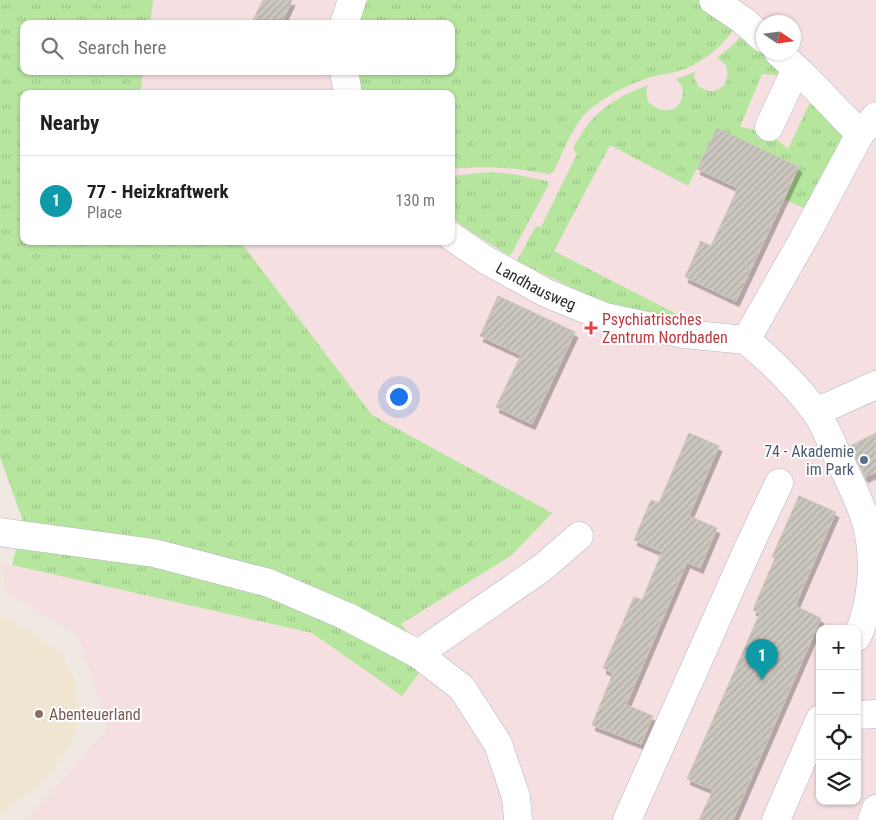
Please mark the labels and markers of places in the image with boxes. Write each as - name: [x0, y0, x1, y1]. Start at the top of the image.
- place label: Psychiatrisches Zentrum Nordbaden: [602, 310, 728, 347]
- marker: Psychiatrisches Zentrum Nordbaden: [584, 321, 598, 335]
- place label: 74 - Akademie im Park: [764, 442, 855, 479]
- marker: 74 - Akademie im Park: [858, 454, 870, 466]
- pin: 1: [746, 639, 778, 680]
- place label: Abenteuerland: [49, 705, 141, 724]
- marker: Abenteuerland: [33, 708, 45, 720]

